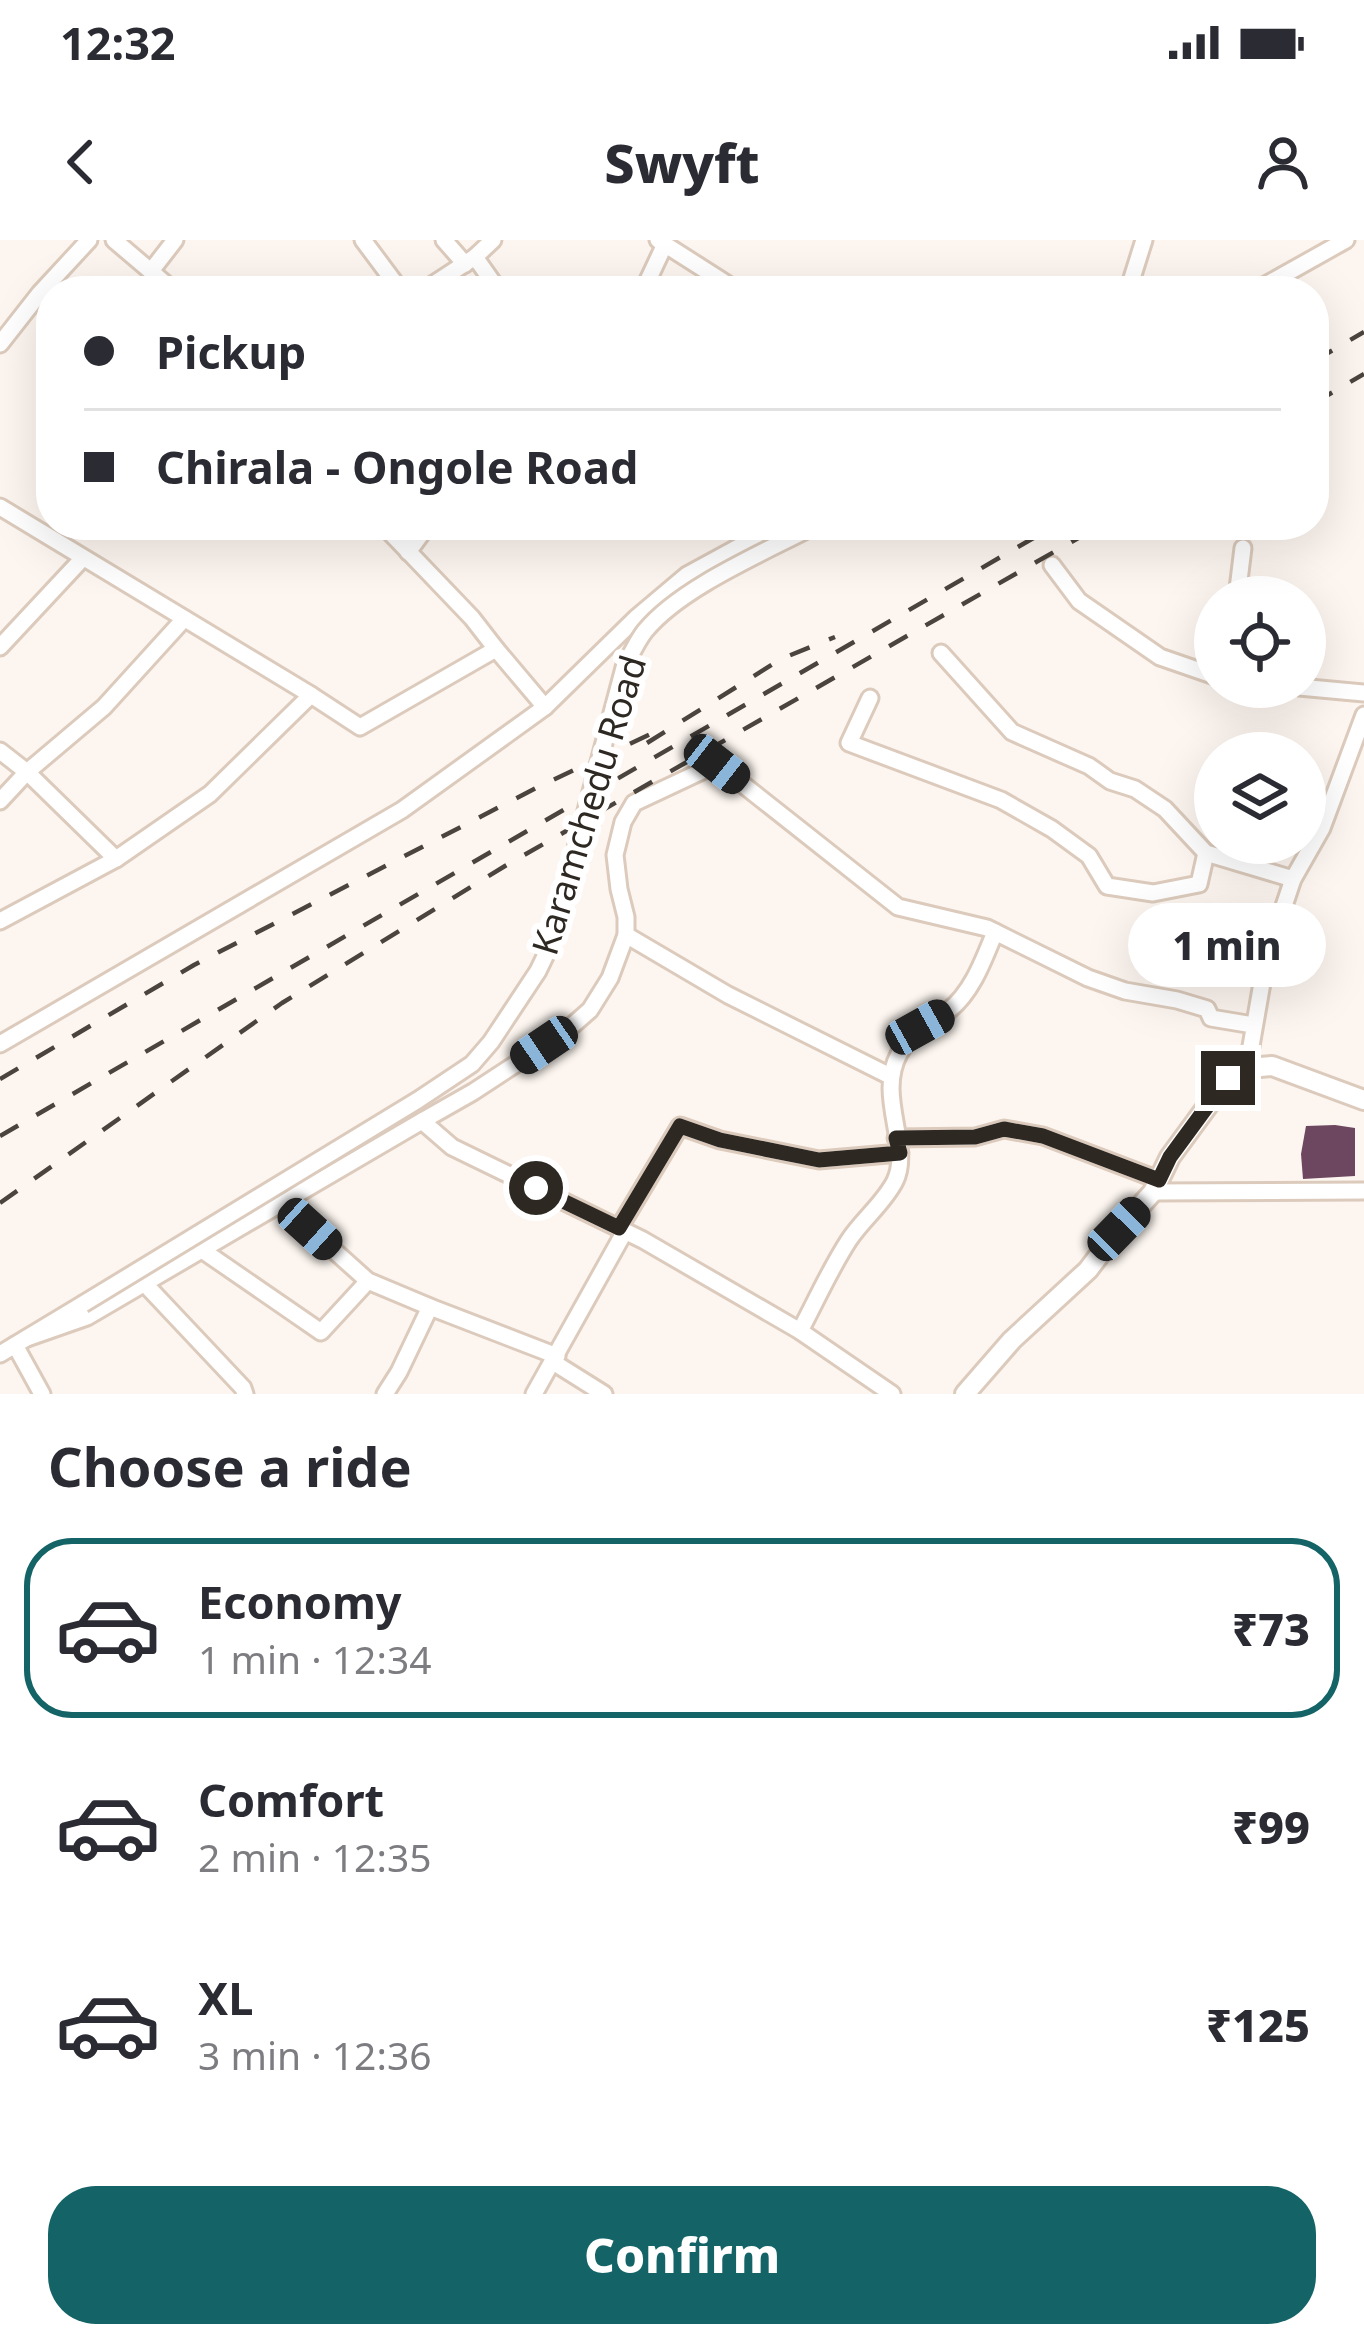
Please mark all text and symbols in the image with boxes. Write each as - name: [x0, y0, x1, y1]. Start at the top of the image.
- text: 12:32: [60, 12, 176, 73]
- text: Swyft: [604, 125, 760, 199]
- icon: back: [48, 129, 114, 195]
- icon: person: [1250, 129, 1316, 195]
- text: Pickup: [156, 321, 306, 382]
- text: Chirala - Ongole Road: [156, 436, 638, 497]
- map controls: [1194, 576, 1326, 864]
- button: locate: [1194, 576, 1326, 708]
- street label: Karamchedu Road: [520, 649, 657, 961]
- car: [678, 728, 756, 800]
- button: layers: [1194, 732, 1326, 864]
- callout: 1 min: [1129, 904, 1327, 988]
- text: 1 min: [1173, 918, 1281, 971]
- car: [880, 994, 960, 1060]
- car: [504, 1010, 584, 1080]
- route end: [1201, 1051, 1255, 1105]
- route start: [509, 1161, 563, 1215]
- car: [1081, 1191, 1157, 1267]
- car: [271, 1192, 349, 1266]
- text: Choose a ride: [48, 1429, 412, 1503]
- text: Economy: [198, 1571, 402, 1632]
- icon: car: [54, 1574, 162, 1682]
- text: ₹73: [1232, 1598, 1310, 1659]
- text: 1 min · 12:34: [198, 1632, 432, 1685]
- text: Comfort: [198, 1769, 384, 1830]
- icon: car: [54, 1772, 162, 1880]
- text: ₹99: [1232, 1796, 1310, 1857]
- text: 2 min · 12:35: [198, 1830, 432, 1883]
- text: XL: [198, 1967, 253, 2028]
- icon: car: [54, 1970, 162, 2078]
- text: ₹125: [1206, 1994, 1310, 2055]
- text: 3 min · 12:36: [198, 2028, 432, 2081]
- button: Confirm: [48, 2186, 1316, 2324]

